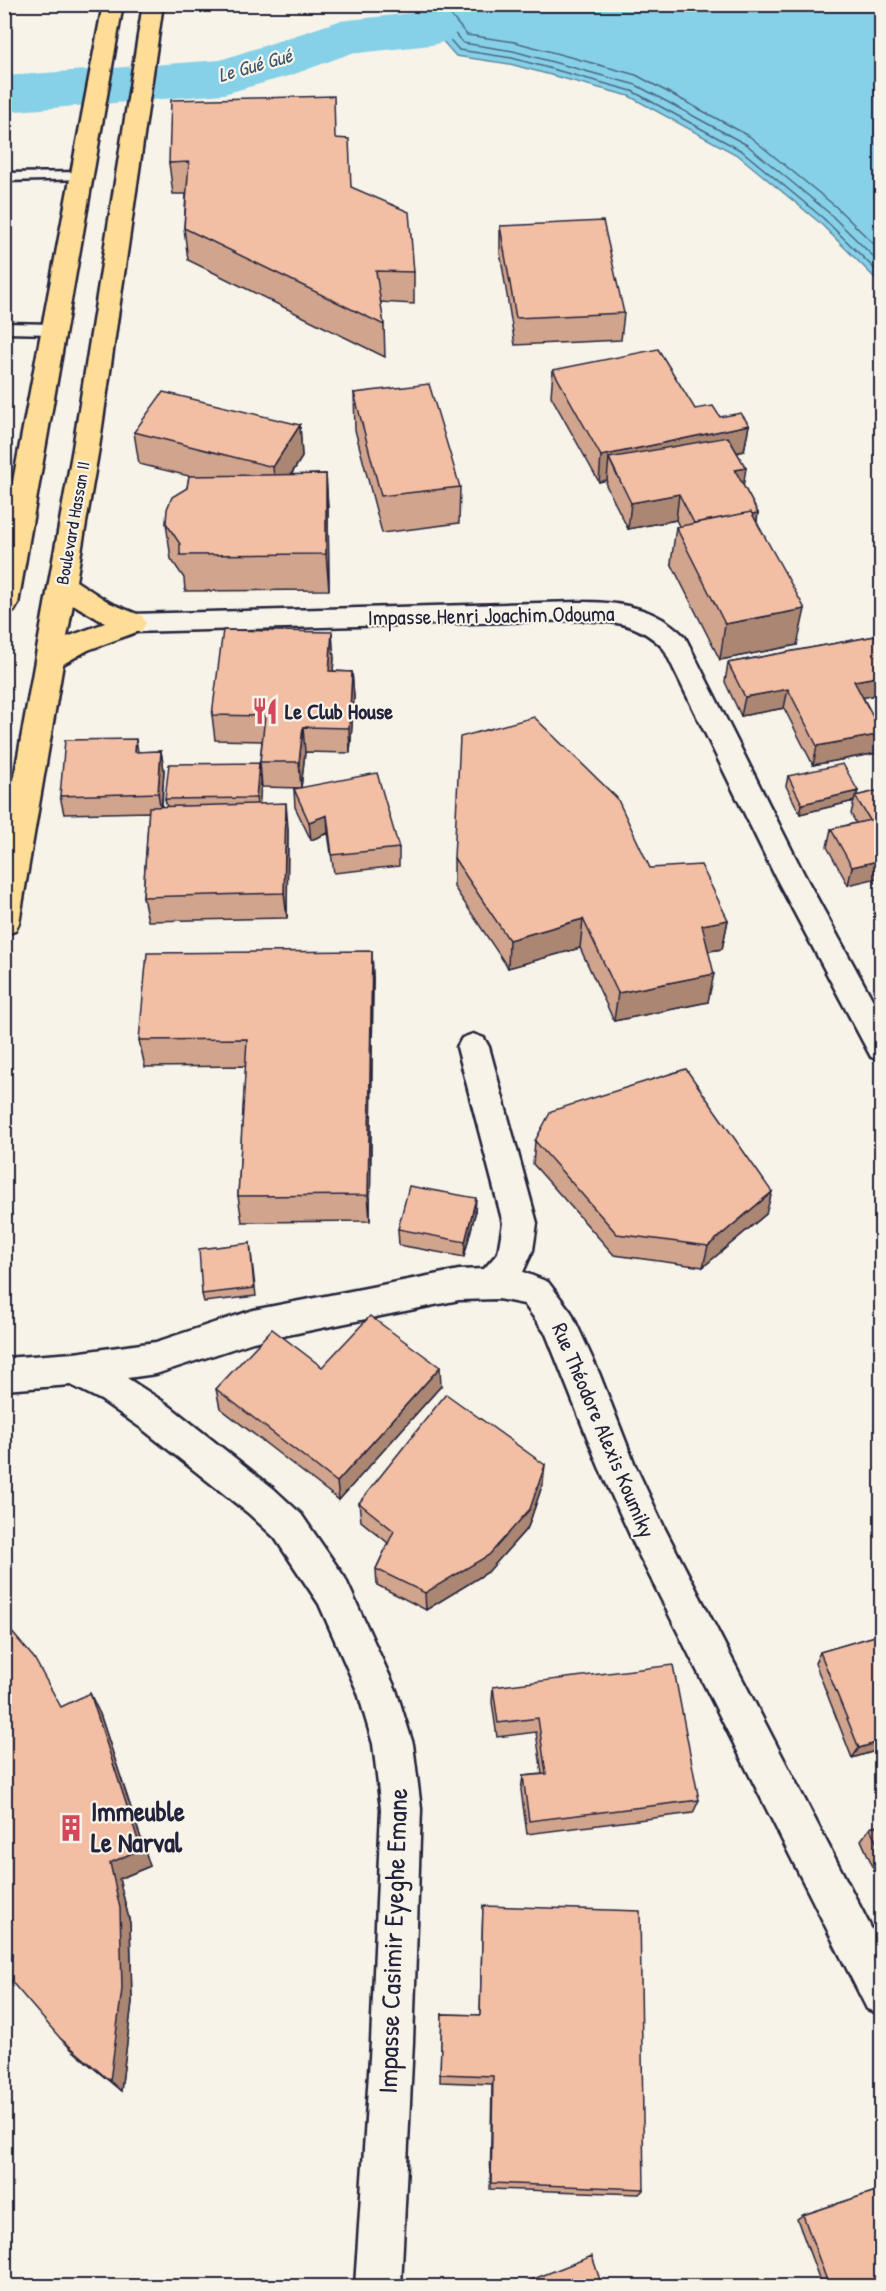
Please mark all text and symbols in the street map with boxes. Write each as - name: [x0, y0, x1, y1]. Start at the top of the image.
- water label: Le Gué Gué: [215, 41, 296, 88]
- street label: Boulevard Hassan II: [49, 459, 96, 587]
- street label: Impasse Henri Joachim Odouma: [367, 598, 615, 632]
- restaurant icon: Le Club House: [250, 696, 280, 726]
- place label: Le Club House: [285, 696, 393, 726]
- street label: Rue Théodore Alexis Koumiky: [545, 1318, 663, 1542]
- street label: Impasse Casimir Eyeghe Emane: [369, 1787, 416, 2094]
- place label: Immeuble Le Narval: [91, 1793, 185, 1860]
- building icon: Immeuble Le Narval: [56, 1813, 86, 1843]

